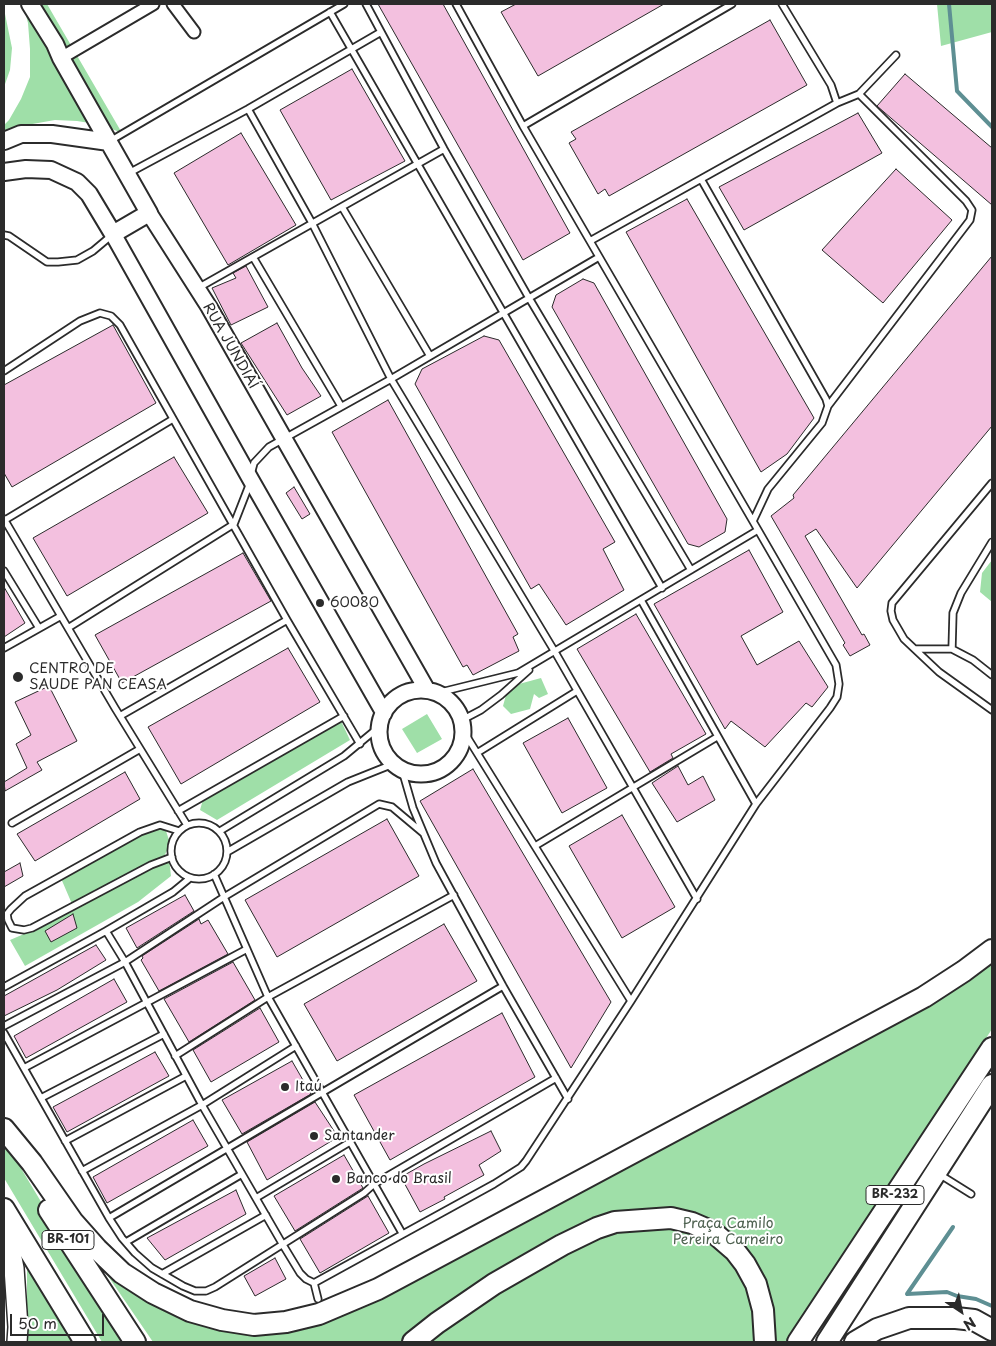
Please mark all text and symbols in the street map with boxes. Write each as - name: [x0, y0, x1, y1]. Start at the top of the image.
- street label: RUA JUNDIAÍ: [199, 300, 261, 392]
- place label: 60080: [330, 595, 379, 611]
- marker: 60080: [314, 597, 326, 609]
- place label: CENTRO DE SAUDE PAN CEASA: [29, 661, 167, 694]
- marker: CENTRO DE SAUDE PAN CEASA: [11, 670, 25, 684]
- place label: Itaú: [295, 1079, 322, 1095]
- marker: Itaú: [279, 1081, 291, 1093]
- place label: Santander: [324, 1128, 395, 1144]
- marker: Santander: [308, 1130, 320, 1142]
- place label: Banco do Brasil: [346, 1171, 452, 1187]
- marker: Banco do Brasil: [330, 1173, 342, 1185]
- road number: BR-232: [866, 1186, 924, 1204]
- park label: Praça Camilo Pereira Carneiro: [673, 1216, 783, 1248]
- road number: BR-101: [42, 1230, 94, 1250]
- north arrow: [936, 1286, 986, 1336]
- scale bar: [12, 1304, 106, 1336]
- text: 50 m: [18, 1311, 57, 1334]
- text: N: [959, 1312, 980, 1336]

